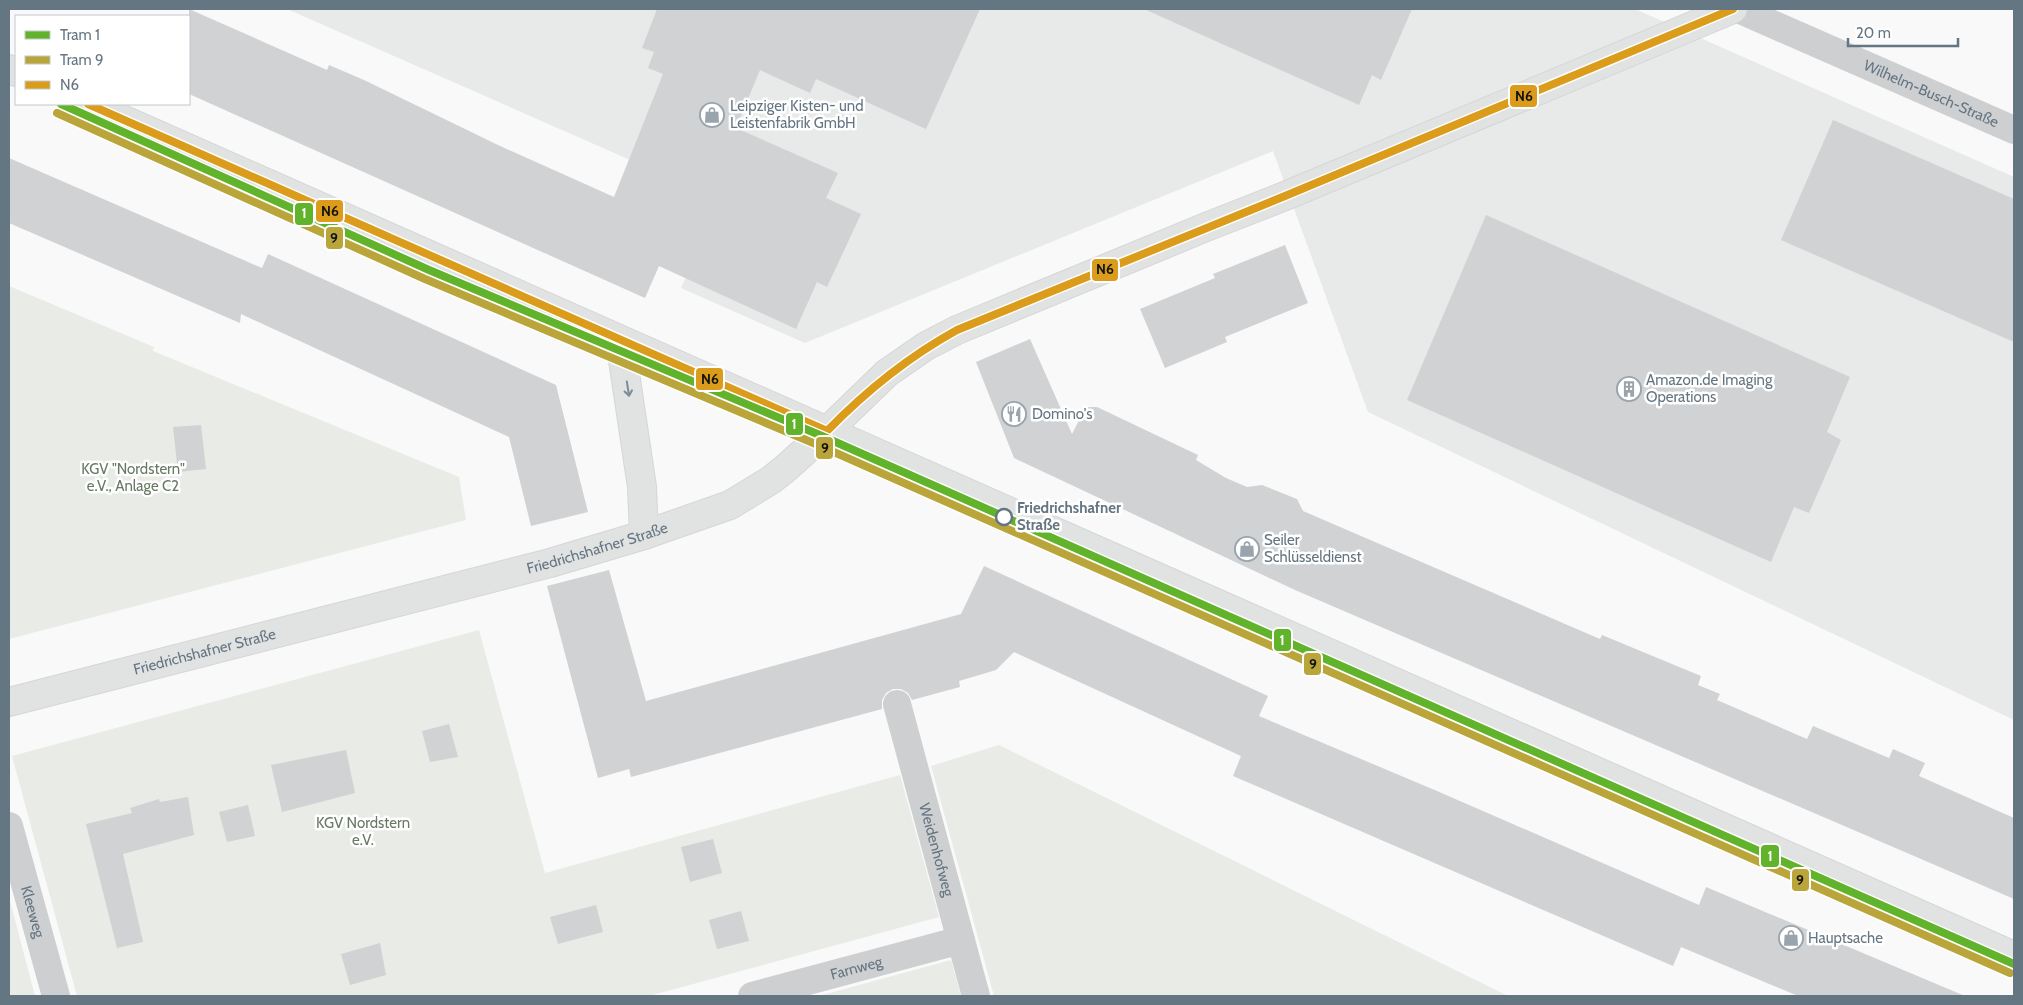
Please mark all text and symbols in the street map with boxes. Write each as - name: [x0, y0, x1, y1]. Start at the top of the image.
- legend: [15, 15, 190, 105]
- scale bar: [1848, 15, 1958, 47]
- text: 20 m: [1856, 24, 1891, 42]
- text: Tram 1: [60, 26, 100, 44]
- text: Tram 9: [60, 51, 104, 69]
- street label: Wilhelm-Busch-Straße: [1861, 56, 2002, 131]
- text: N6: [60, 76, 79, 94]
- line badge: N6: [1509, 84, 1538, 108]
- text: N6: [1515, 87, 1533, 105]
- place label: Leipziger Kisten- und Leistenfabrik GmbH: [730, 97, 864, 132]
- shop icon: Leipziger Kisten- und Leistenfabrik GmbH: [699, 102, 725, 128]
- line badge: N6: [315, 199, 344, 223]
- line badge: 1: [294, 202, 314, 226]
- text: N6: [321, 202, 339, 220]
- text: 1: [301, 204, 307, 222]
- line badge: 9: [325, 226, 344, 250]
- text: 9: [330, 229, 338, 247]
- line badge: N6: [1091, 258, 1119, 282]
- text: N6: [1096, 260, 1114, 278]
- line badge: N6: [695, 367, 724, 391]
- text: N6: [701, 370, 719, 388]
- place label: Amazon.de Imaging Operations: [1646, 371, 1773, 406]
- building icon: Amazon.de Imaging Operations: [1616, 376, 1642, 402]
- one-way arrow: [623, 380, 633, 396]
- restaurant icon: Domino's: [1001, 401, 1027, 427]
- place label: Domino's: [1032, 405, 1092, 423]
- line badge: 1: [785, 412, 804, 436]
- text: 1: [791, 415, 797, 433]
- line badge: 9: [815, 436, 834, 460]
- text: 9: [821, 439, 829, 457]
- park label: KGV "Nordstern" e.V., Anlage C2: [81, 460, 185, 495]
- place label: Friedrichshafner Straße: [1017, 499, 1121, 534]
- marker: Friedrichshafner Straße: [995, 508, 1013, 526]
- street label: Friedrichshafner Straße: [525, 518, 670, 578]
- place label: Seiler Schlüsseldienst: [1264, 531, 1362, 566]
- shop icon: Seiler Schlüsseldienst: [1234, 536, 1260, 562]
- street label: Friedrichshafner Straße: [132, 625, 278, 679]
- line badge: 1: [1273, 628, 1292, 652]
- text: 1: [1279, 631, 1285, 649]
- line badge: 9: [1303, 652, 1322, 676]
- text: 9: [1309, 655, 1317, 673]
- street label: Weidenhofweg: [915, 801, 958, 899]
- park label: KGV Nordstern e.V.: [316, 814, 410, 849]
- line badge: 1: [1760, 844, 1780, 868]
- text: 1: [1767, 847, 1773, 865]
- line badge: 9: [1791, 868, 1810, 892]
- text: 9: [1796, 871, 1804, 889]
- street label: Kleeweg: [17, 884, 49, 940]
- shop icon: Hauptsache: [1778, 925, 1804, 951]
- place label: Hauptsache: [1808, 929, 1883, 947]
- street label: Farnweg: [828, 952, 885, 984]

